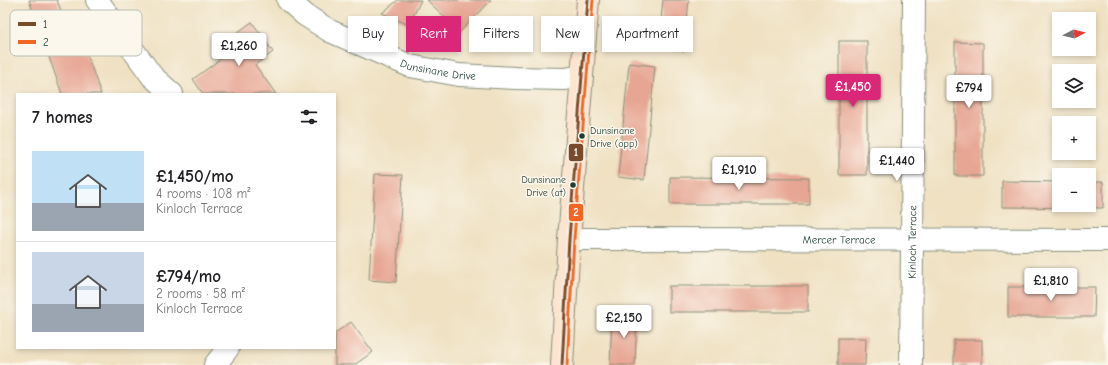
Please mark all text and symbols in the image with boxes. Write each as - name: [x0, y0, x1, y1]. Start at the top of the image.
- legend: [10, 10, 142, 56]
- north arrow: [1052, 12, 1096, 56]
- map controls: [1052, 12, 1096, 212]
- chip: Buy: [348, 16, 398, 52]
- chip: Rent: [406, 16, 461, 52]
- chip: Filters: [469, 16, 533, 52]
- chip: New: [541, 16, 594, 52]
- chip: Apartment: [602, 16, 693, 52]
- text: 1: [43, 18, 47, 31]
- pin: £1,260: [206, 33, 272, 67]
- text: 2: [43, 36, 49, 49]
- text: £1,260: [221, 38, 257, 53]
- street label: Dunsinane Drive: [398, 57, 477, 83]
- button: layers: [1052, 64, 1096, 108]
- pin: £1,450: [820, 74, 886, 108]
- pin: £794: [945, 75, 993, 109]
- text: £1,450: [835, 79, 871, 94]
- text: £794: [955, 80, 983, 95]
- icon: filters: [298, 106, 320, 128]
- text: 7 homes: [32, 108, 93, 127]
- button: +: [1052, 116, 1096, 160]
- place label: Dunsinane Drive (opp): [590, 125, 638, 150]
- marker: Dunsinane Drive (opp): [577, 131, 587, 141]
- line badge: 1: [568, 143, 584, 162]
- text: 1: [574, 146, 578, 159]
- pin: £1,440: [864, 148, 930, 182]
- text: £1,440: [879, 153, 915, 168]
- pin: £1,910: [706, 157, 772, 191]
- text: £1,910: [721, 162, 757, 177]
- icon: home: [64, 167, 112, 215]
- text: £1,450/mo: [156, 167, 234, 186]
- button: −: [1052, 168, 1096, 212]
- place label: Dunsinane Drive (at): [521, 174, 566, 199]
- marker: Dunsinane Drive (at): [568, 180, 578, 190]
- text: 4 rooms · 108 m²: [156, 186, 251, 201]
- text: Kinloch Terrace: [156, 201, 243, 216]
- line badge: 2: [568, 203, 584, 222]
- street label: Kinloch Terrace: [906, 205, 919, 279]
- text: 2: [573, 206, 579, 219]
- street label: Mercer Terrace: [802, 233, 876, 247]
- text: £794/mo: [156, 267, 221, 286]
- icon: home: [64, 268, 112, 316]
- pin: £1,810: [1018, 268, 1084, 302]
- text: £1,810: [1033, 273, 1069, 288]
- text: 2 rooms · 58 m²: [156, 286, 245, 301]
- text: Kinloch Terrace: [156, 301, 243, 316]
- pin: £2,150: [591, 305, 657, 339]
- text: £2,150: [606, 310, 642, 325]

